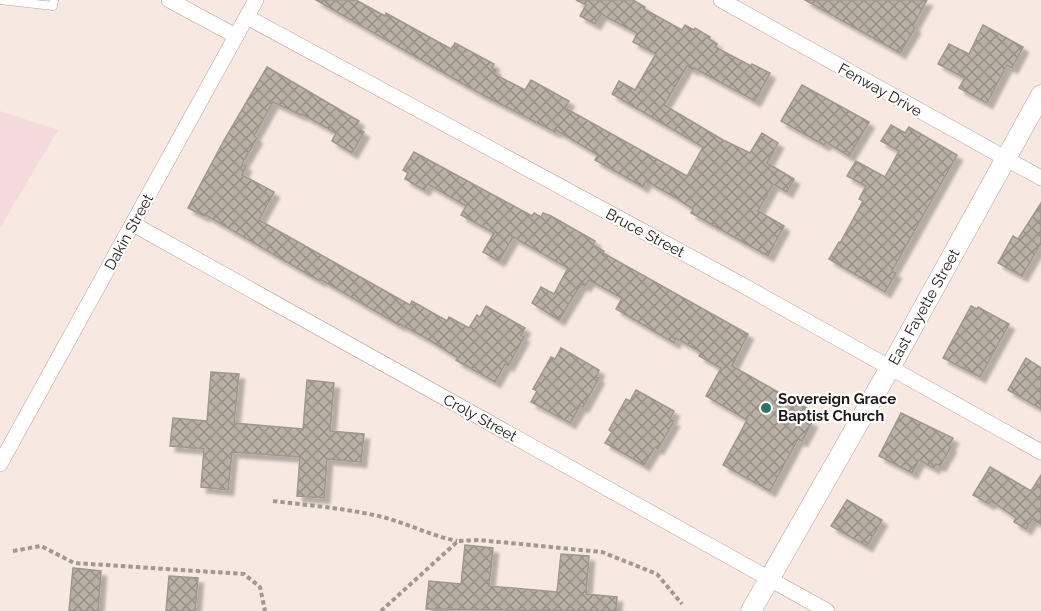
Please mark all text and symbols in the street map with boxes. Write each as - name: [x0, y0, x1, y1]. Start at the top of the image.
- street label: Fenway Drive: [835, 60, 925, 121]
- street label: Dakin Street: [101, 191, 157, 273]
- street label: Bruce Street: [603, 205, 687, 261]
- street label: East Fayette Street: [885, 246, 963, 368]
- street label: Croly Street: [440, 390, 520, 446]
- place label: Sovereign Grace Baptist Church: [778, 390, 896, 425]
- marker: Sovereign Grace Baptist Church: [759, 401, 773, 415]

